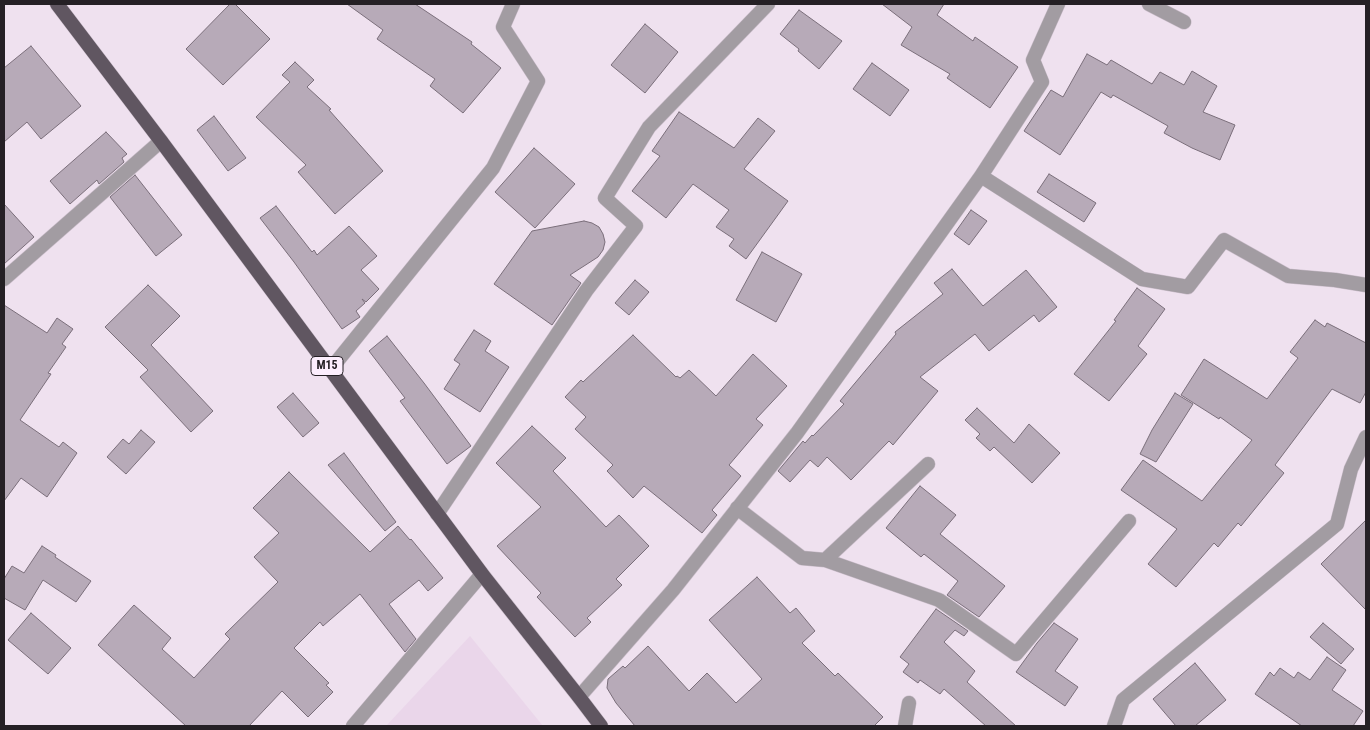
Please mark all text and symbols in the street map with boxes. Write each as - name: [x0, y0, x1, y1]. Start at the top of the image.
- road number: M15: [311, 356, 343, 376]

